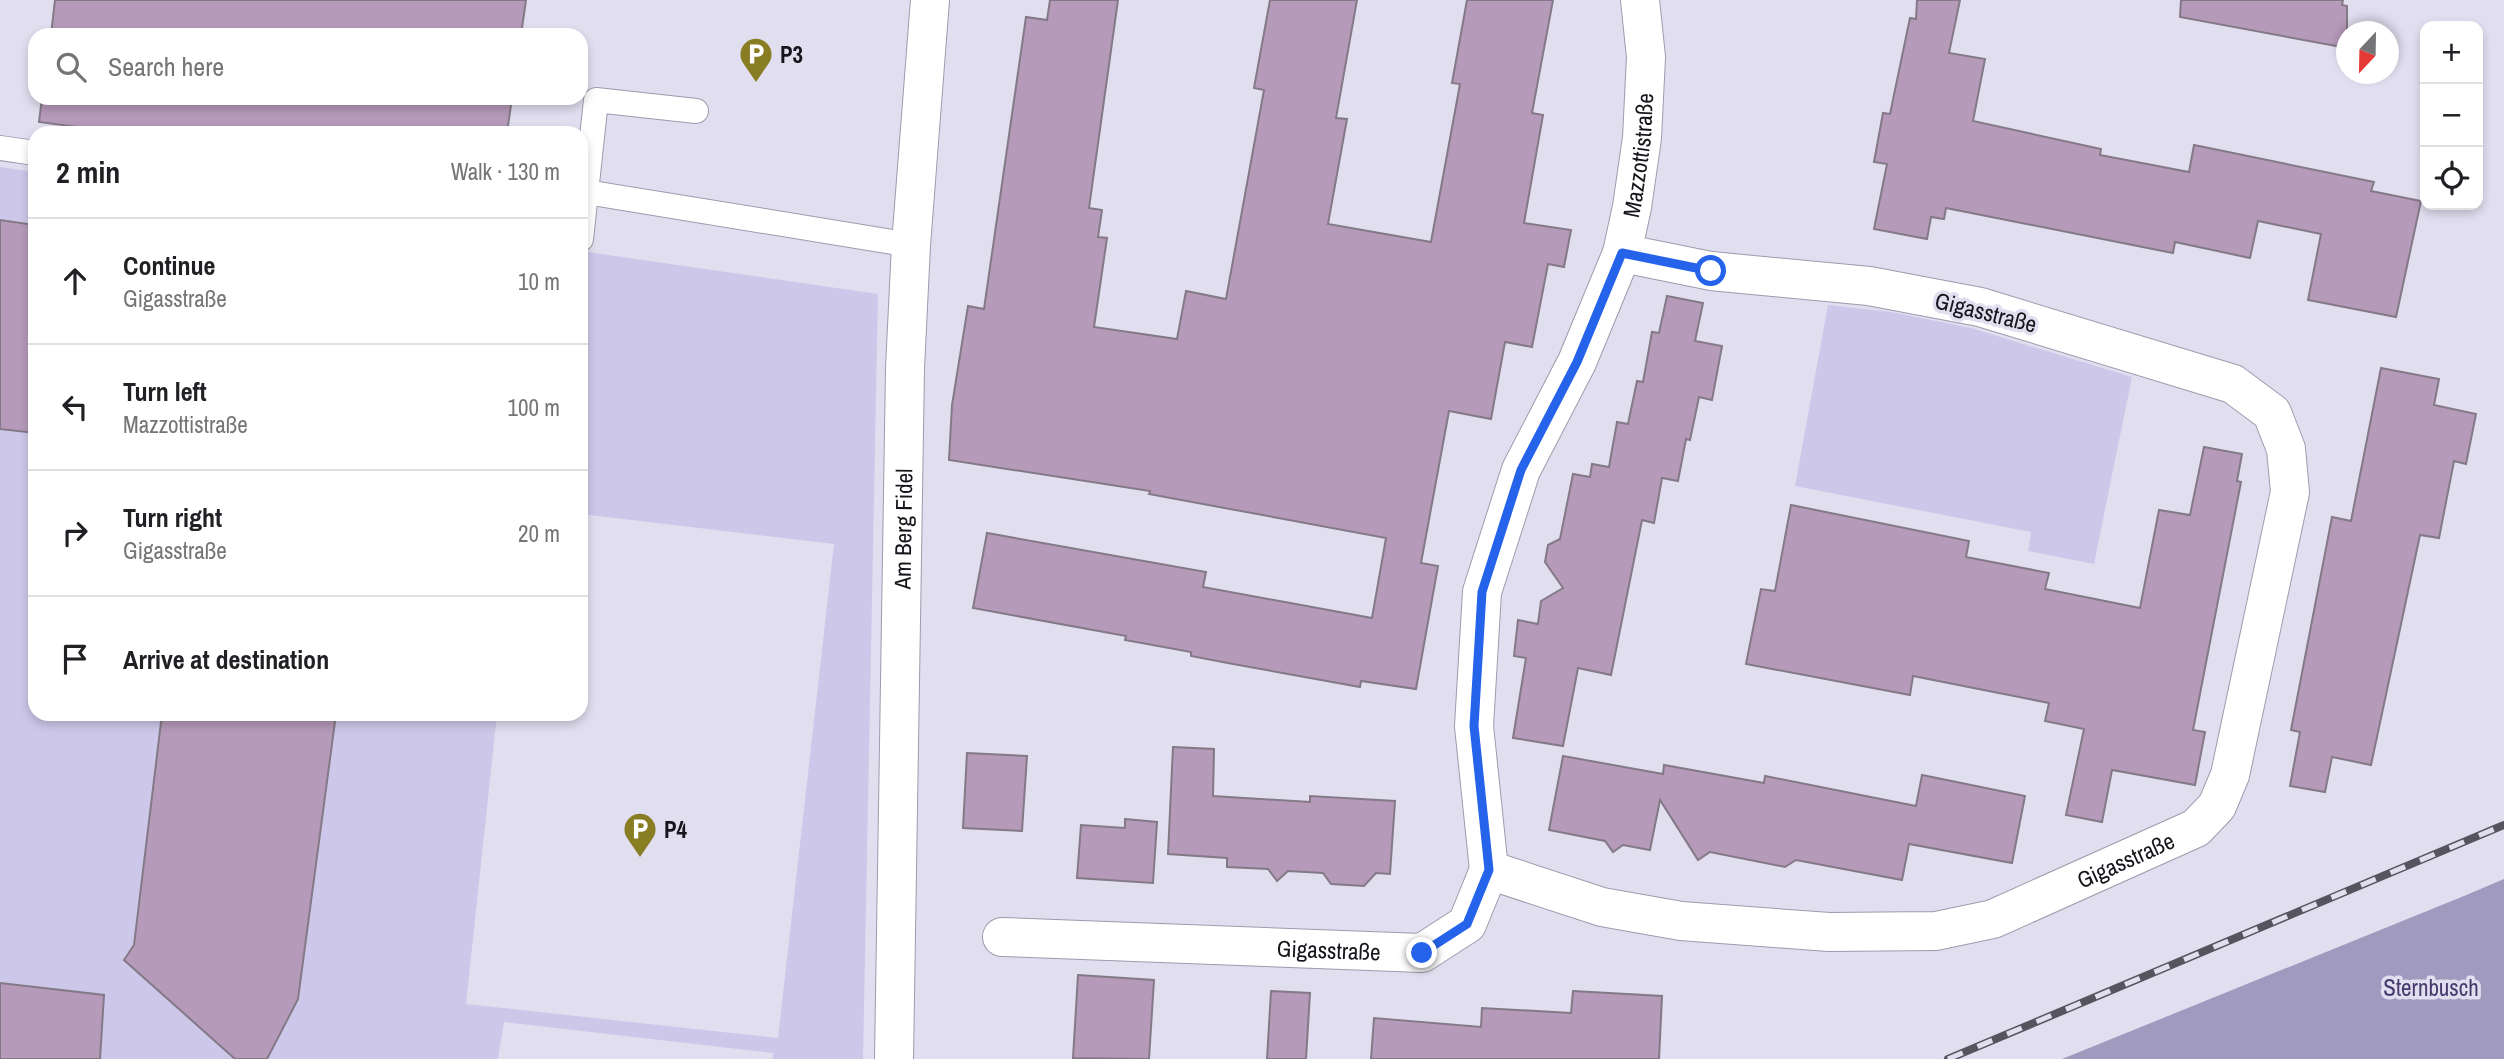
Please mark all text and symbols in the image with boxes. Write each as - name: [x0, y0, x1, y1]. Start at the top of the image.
- north arrow: [2336, 21, 2399, 84]
- map controls: [2420, 21, 2483, 210]
- button: +: [2420, 21, 2483, 84]
- search box: [28, 28, 588, 105]
- parking icon: P3: [737, 35, 775, 84]
- place label: P3: [780, 39, 803, 70]
- icon: search: [52, 48, 90, 86]
- text: Search here: [108, 49, 224, 84]
- button: −: [2420, 84, 2483, 147]
- street label: Mazzottistraße: [1615, 92, 1660, 220]
- button: locate: [2420, 147, 2483, 210]
- text: 2 min: [56, 152, 120, 192]
- text: Walk · 130 m: [451, 156, 560, 187]
- text: Continue: [123, 248, 215, 283]
- route start: [1695, 255, 1726, 286]
- icon: ahead: [56, 262, 94, 300]
- text: 10 m: [518, 266, 560, 297]
- text: Gigasstraße: [123, 283, 227, 314]
- street label: Gigasstraße: [1932, 284, 2040, 340]
- text: Turn left: [123, 374, 207, 409]
- icon: left: [56, 388, 94, 426]
- text: 100 m: [508, 392, 560, 423]
- text: Mazzottistraße: [123, 409, 248, 440]
- street label: Am Berg Fidel: [886, 468, 919, 591]
- text: Turn right: [123, 500, 222, 535]
- icon: right: [56, 514, 94, 552]
- text: 20 m: [518, 518, 560, 549]
- text: Gigasstraße: [123, 535, 227, 566]
- icon: arrive: [56, 640, 94, 678]
- text: Arrive at destination: [123, 642, 329, 677]
- parking icon: P4: [621, 810, 659, 859]
- place label: P4: [664, 814, 688, 845]
- street label: Gigasstraße: [2072, 824, 2179, 895]
- street label: Gigasstraße: [1276, 932, 1381, 967]
- route end: [1406, 937, 1437, 968]
- park label: Sternbusch: [2383, 972, 2479, 1003]

